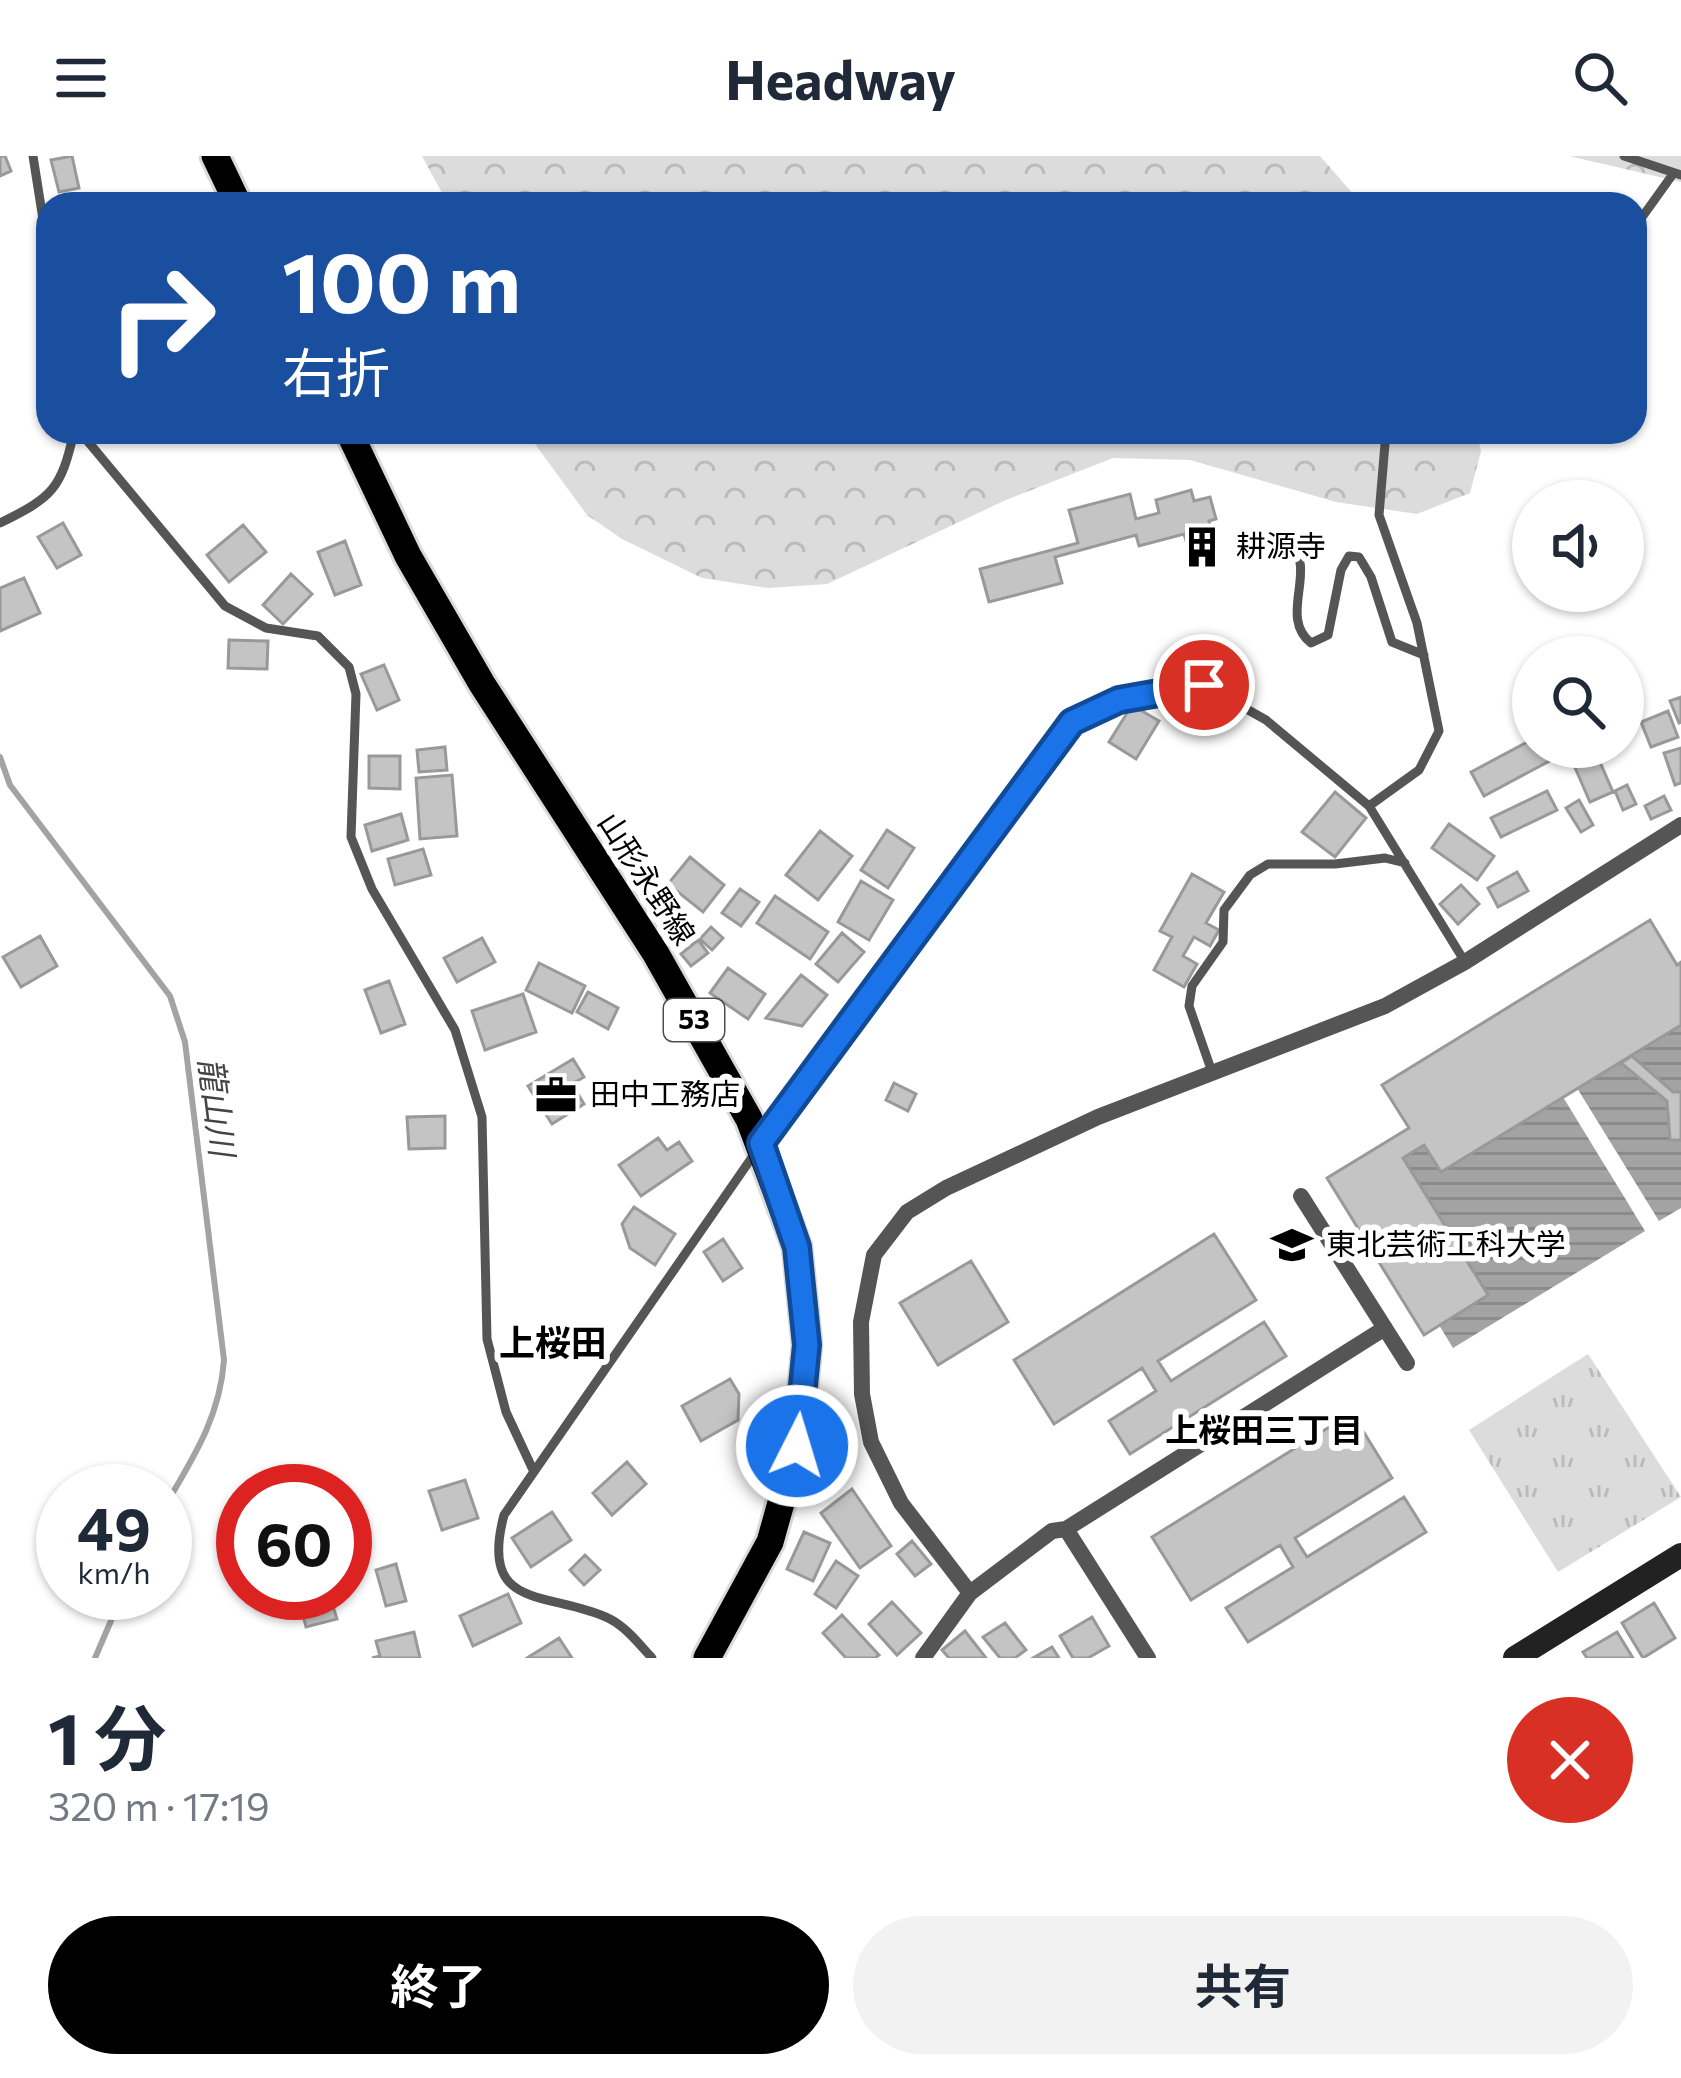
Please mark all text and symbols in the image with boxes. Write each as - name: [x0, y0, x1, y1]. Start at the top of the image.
- icon: menu: [48, 45, 114, 111]
- text: Headway: [725, 45, 956, 111]
- icon: search: [1567, 45, 1633, 111]
- text: 100 m: [282, 228, 521, 330]
- icon: right: [84, 240, 240, 396]
- text: 右折: [282, 338, 390, 404]
- map controls: [1512, 480, 1644, 768]
- button: sound: [1512, 480, 1644, 612]
- building icon: 耕源寺: [1179, 524, 1225, 570]
- place label: 耕源寺: [1236, 526, 1326, 563]
- pin: [1153, 634, 1255, 736]
- button: search: [1512, 636, 1644, 768]
- icon: arrive: [1171, 652, 1237, 718]
- street label: 山形永野線: [592, 805, 704, 951]
- road number: 53: [664, 999, 724, 1041]
- water label: 龍山川: [192, 1055, 245, 1161]
- office icon: 田中工務店: [533, 1072, 579, 1118]
- place label: 田中工務店: [590, 1074, 740, 1111]
- school or university icon: 東北芸術工科大学: [1269, 1222, 1315, 1268]
- place label: 東北芸術工科大学: [1326, 1224, 1566, 1261]
- district label: 上桜田: [499, 1319, 607, 1363]
- position arrow: [734, 1383, 860, 1509]
- district label: 上桜田三丁目: [1165, 1408, 1363, 1449]
- speed limit sign: 60: [216, 1464, 372, 1620]
- text: 49: [77, 1490, 151, 1563]
- text: km/h: [78, 1553, 150, 1590]
- text: 1 分: [48, 1692, 166, 1780]
- button: close: [1507, 1697, 1633, 1823]
- text: 320 m · 17:19: [48, 1781, 270, 1829]
- button: 終了: [48, 1916, 829, 2054]
- button: 共有: [853, 1916, 1633, 2054]

